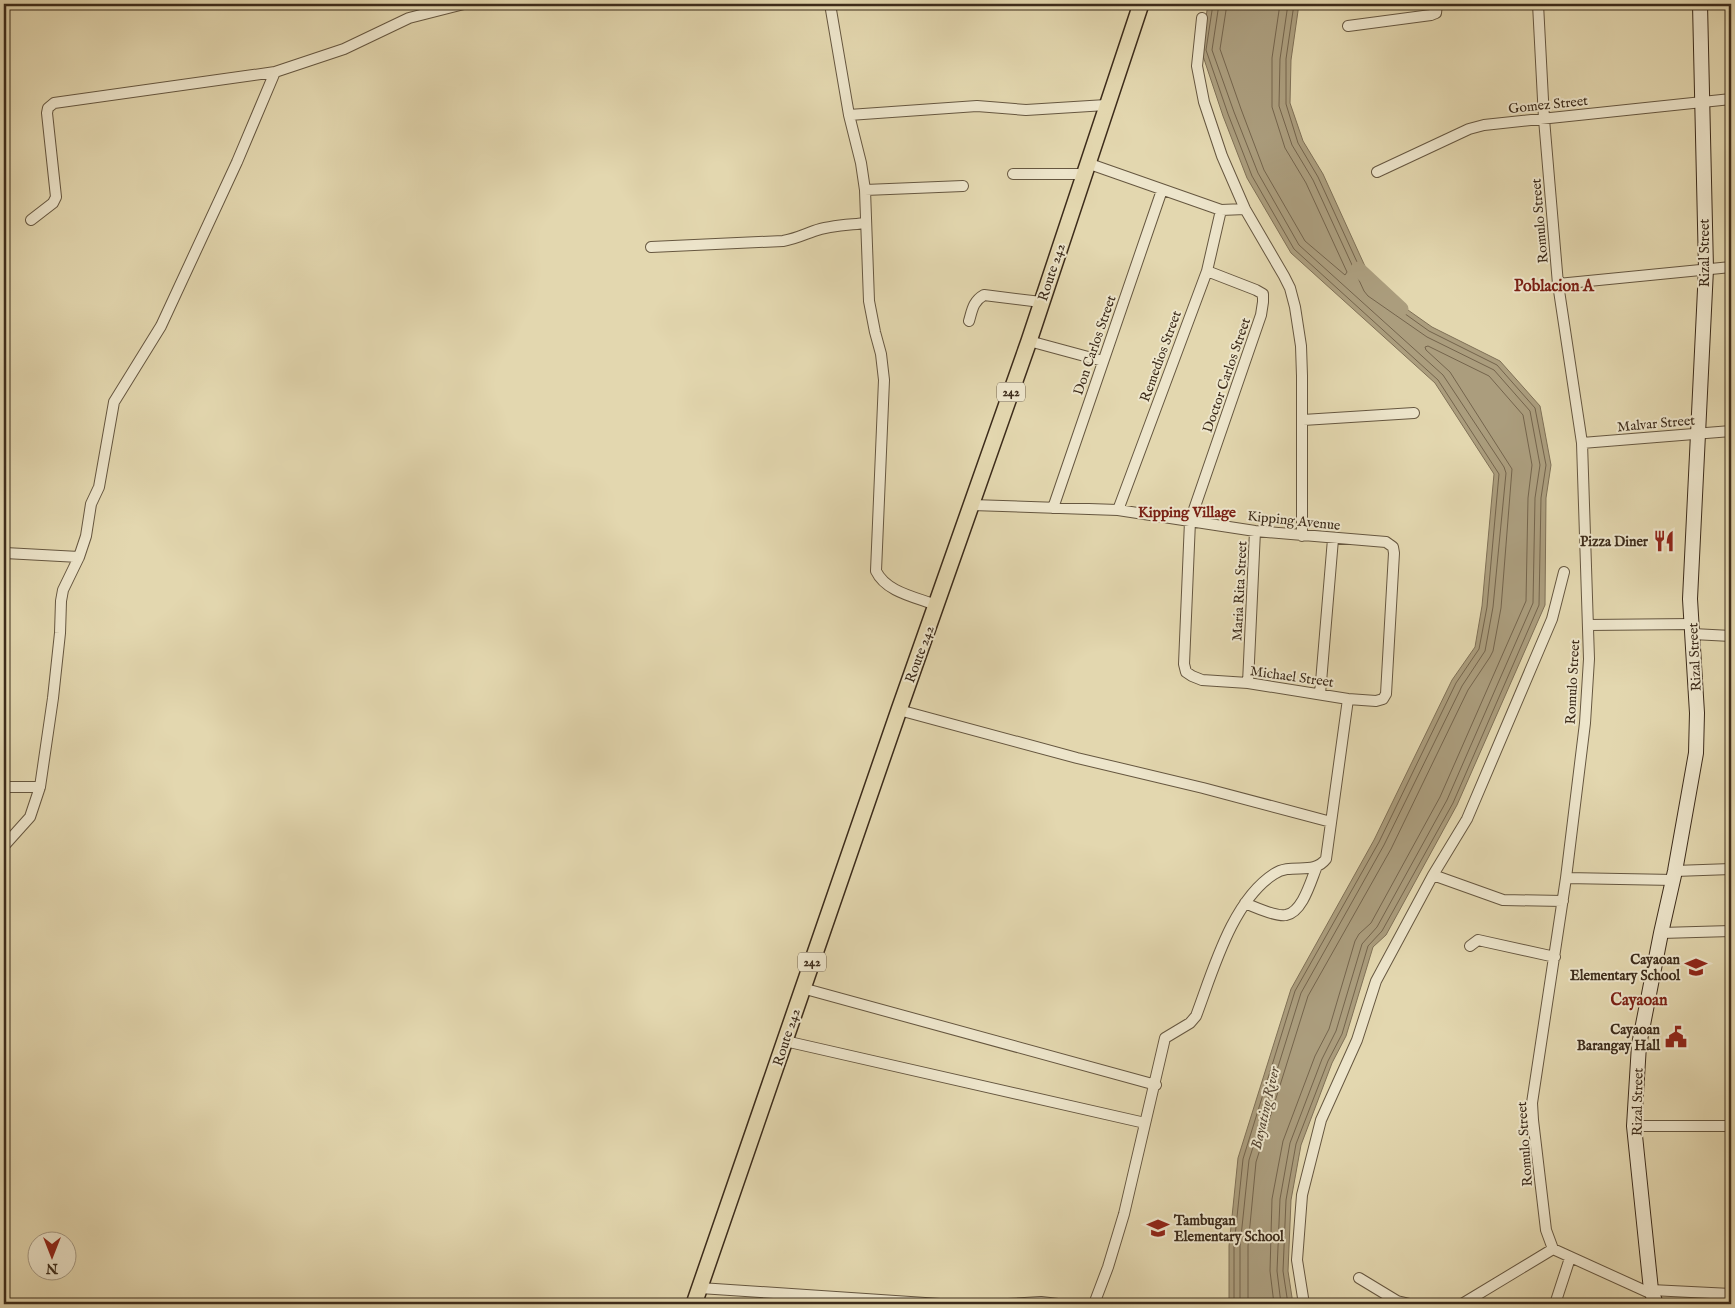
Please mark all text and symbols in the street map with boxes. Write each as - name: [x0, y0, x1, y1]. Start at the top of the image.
- street label: Gomez Street: [1507, 92, 1589, 118]
- street label: Romulo Street: [1527, 177, 1553, 264]
- street label: Rizal Street: [1696, 219, 1714, 287]
- street label: Route 242: [1034, 241, 1070, 303]
- district label: Poblacion A: [1514, 277, 1595, 297]
- street label: Don Carlos Street: [1069, 293, 1121, 398]
- street label: Remedios Street: [1136, 308, 1186, 404]
- street label: Doctor Carlos Street: [1199, 315, 1255, 435]
- road number: 242: [997, 382, 1025, 402]
- street label: Malvar Street: [1616, 412, 1696, 436]
- district label: Kipping Village: [1138, 503, 1236, 522]
- street label: Kipping Avenue: [1246, 507, 1342, 535]
- restaurant icon: Pizza Diner: [1651, 528, 1677, 554]
- place label: Pizza Diner: [1580, 533, 1649, 551]
- street label: Maria Rita Street: [1228, 540, 1252, 642]
- street label: Rizal Street: [1684, 622, 1706, 692]
- street label: Route 242: [901, 623, 939, 685]
- street label: Romulo Street: [1562, 639, 1584, 725]
- street label: Michael Street: [1249, 662, 1335, 692]
- place label: Cayaoan Elementary School: [1570, 951, 1681, 985]
- road number: 242: [798, 952, 826, 972]
- school or university icon: Cayaoan Elementary School: [1683, 954, 1709, 980]
- district label: Cayaoan: [1611, 991, 1668, 1011]
- street label: Route 242: [769, 1006, 805, 1068]
- place label: Cayaoan Barangay Hall: [1577, 1021, 1661, 1055]
- public building icon: Cayaoan Barangay Hall: [1663, 1024, 1689, 1050]
- water label: Bayating River: [1247, 1064, 1285, 1152]
- street label: Rizal Street: [1628, 1067, 1648, 1136]
- street label: Romulo Street: [1513, 1101, 1537, 1187]
- place label: Tambugan Elementary School: [1173, 1212, 1285, 1246]
- school or university icon: Tambugan Elementary School: [1145, 1215, 1171, 1241]
- north arrow: [28, 1230, 78, 1280]
- text: N: [46, 1259, 59, 1277]

